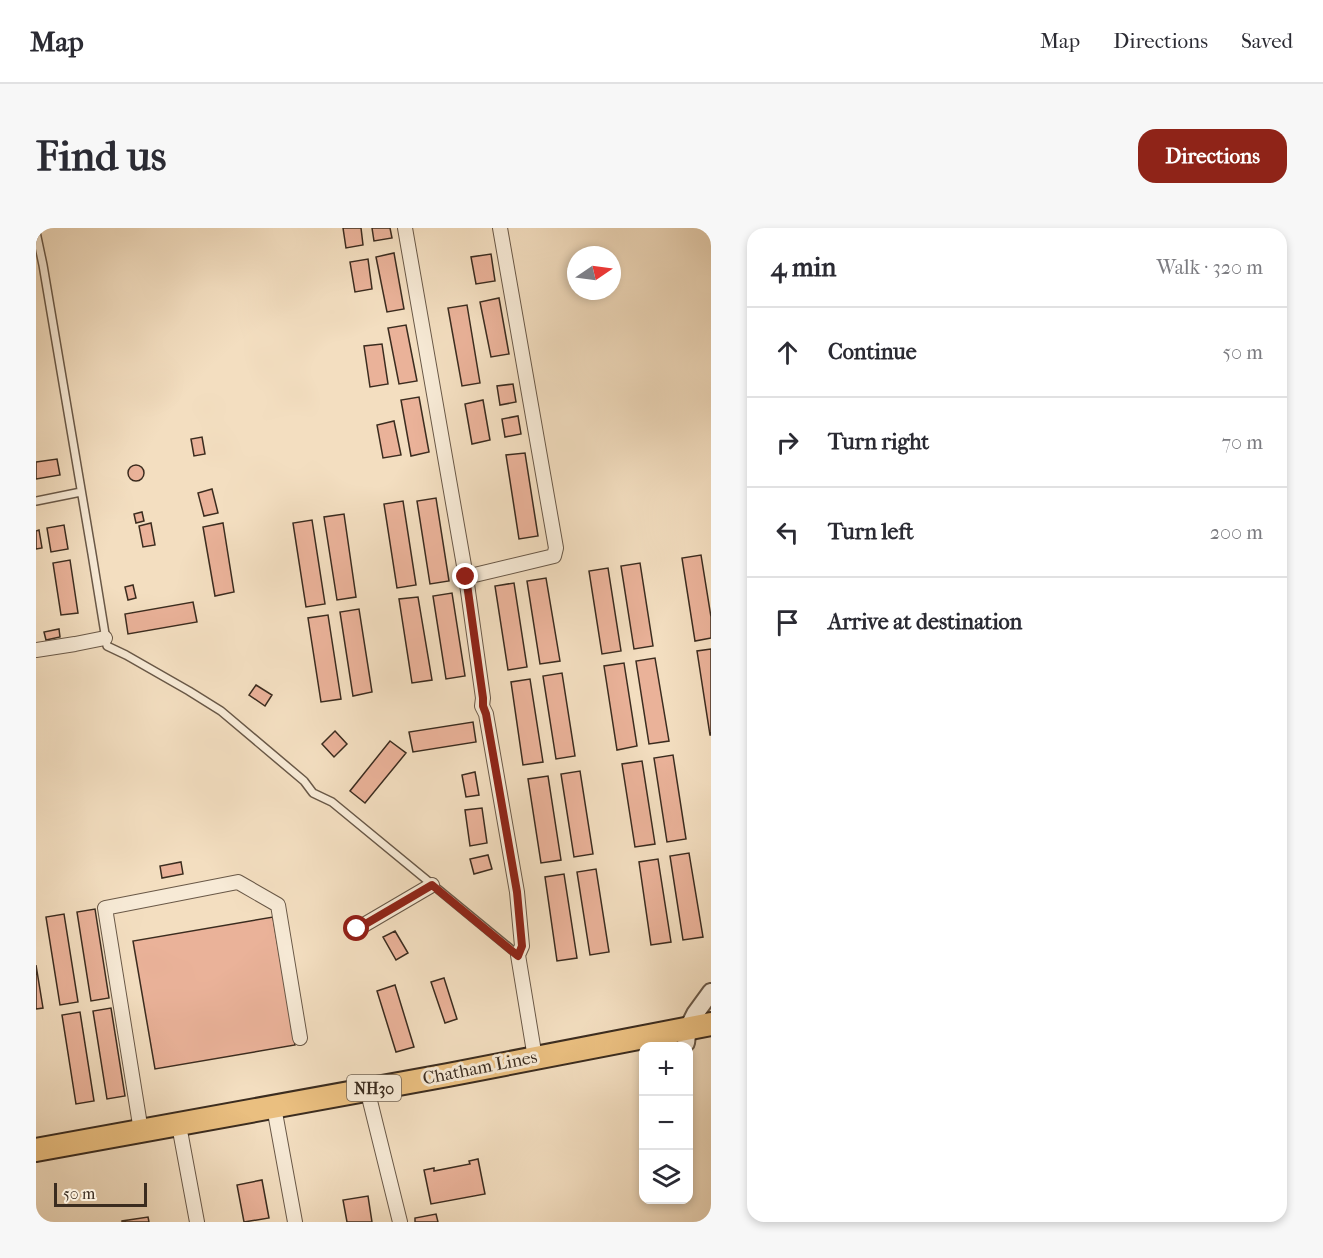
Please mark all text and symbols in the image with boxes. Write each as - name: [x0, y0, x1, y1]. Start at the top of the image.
- text: Map: [30, 25, 84, 58]
- text: Map: [1040, 29, 1080, 53]
- text: Directions: [1113, 29, 1208, 53]
- text: Saved: [1241, 29, 1293, 53]
- button: Directions: [1138, 129, 1287, 183]
- text: Find us: [36, 132, 166, 181]
- north arrow: [567, 246, 621, 300]
- text: 4 min: [771, 252, 836, 283]
- text: Walk · 320 m: [1157, 256, 1263, 279]
- icon: ahead: [771, 336, 804, 369]
- text: Continue: [828, 339, 917, 365]
- text: 50 m: [1222, 341, 1263, 364]
- icon: right: [771, 426, 804, 459]
- text: Turn right: [828, 429, 929, 455]
- text: 70 m: [1221, 431, 1263, 454]
- icon: left: [771, 516, 804, 549]
- text: Turn left: [828, 519, 914, 545]
- text: 200 m: [1210, 521, 1263, 544]
- route end: [452, 563, 478, 589]
- icon: arrive: [771, 606, 804, 639]
- text: Arrive at destination: [828, 609, 1022, 635]
- route start: [343, 915, 369, 941]
- map controls: [639, 1042, 693, 1204]
- button: +: [639, 1042, 693, 1096]
- street label: Chatham Lines: [421, 1047, 539, 1089]
- road number: NH30: [347, 1075, 401, 1101]
- button: −: [639, 1096, 693, 1150]
- button: layers: [639, 1150, 693, 1204]
- scale bar: [54, 1180, 147, 1208]
- text: 50 m: [63, 1184, 95, 1203]

